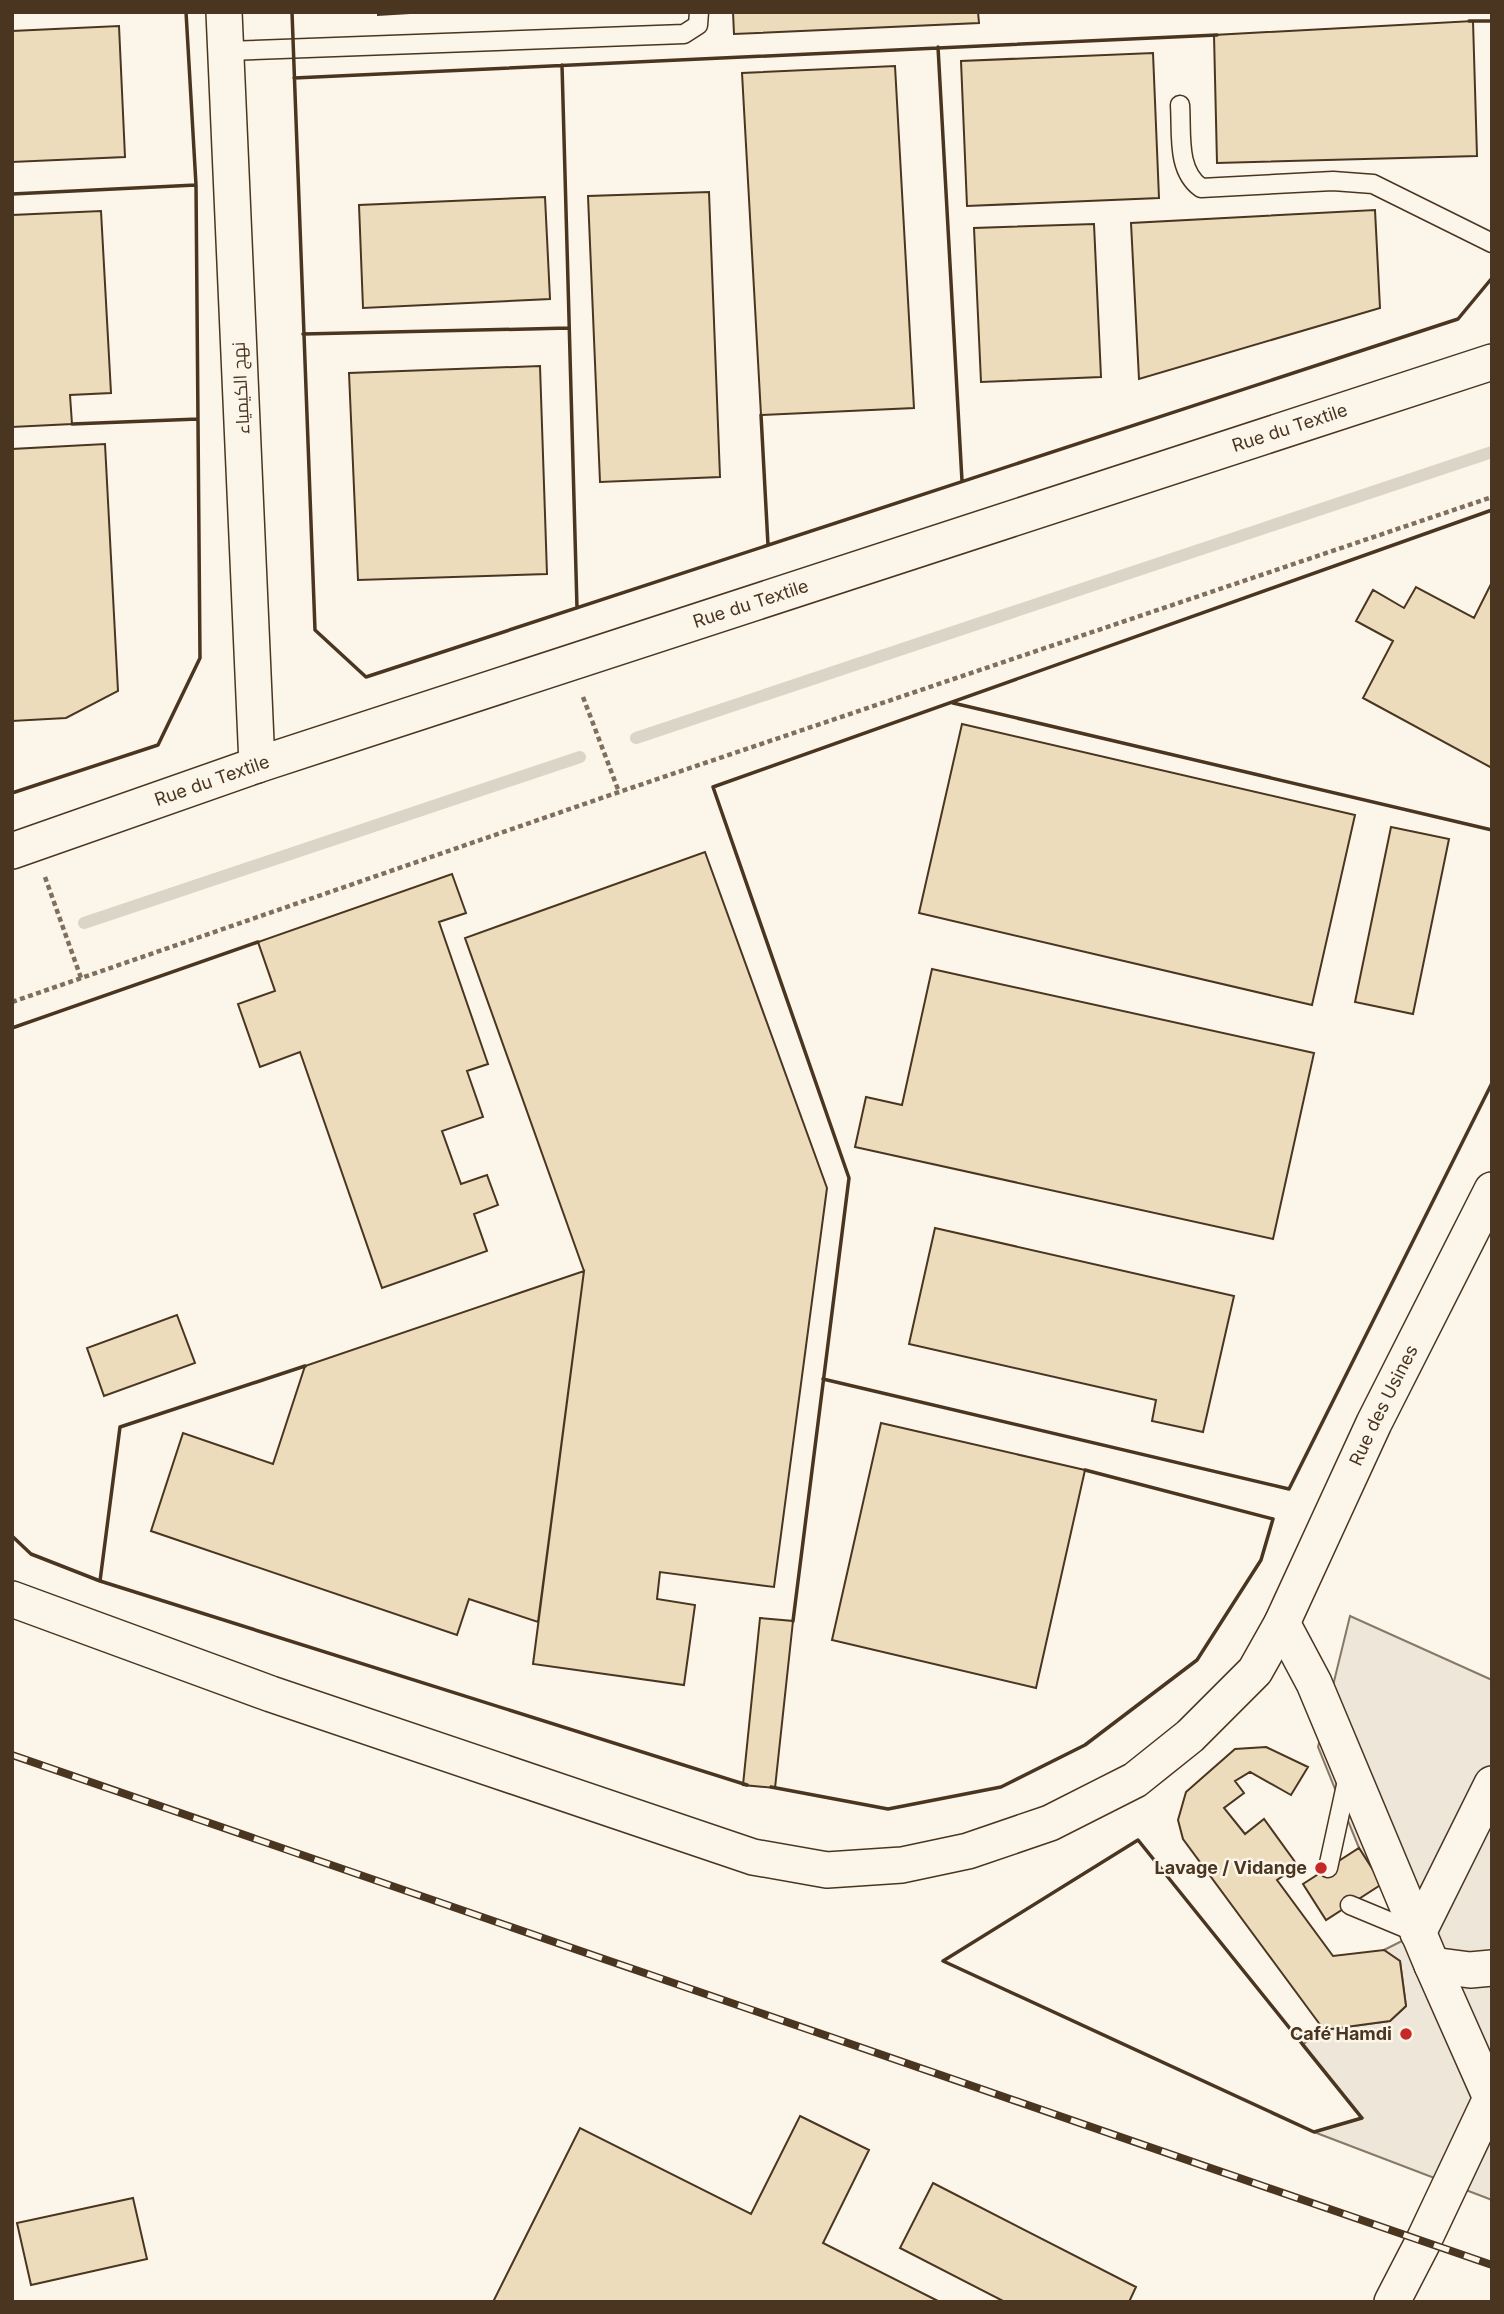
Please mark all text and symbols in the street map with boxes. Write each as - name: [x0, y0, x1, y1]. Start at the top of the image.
- street label: نهج الكيمياء: [228, 341, 255, 435]
- street label: Rue du Textile: [1229, 399, 1350, 456]
- street label: Rue du Textile: [690, 575, 811, 632]
- street label: Rue du Textile: [152, 751, 272, 810]
- street label: Rue des Usines: [1345, 1341, 1422, 1469]
- place label: Lavage / Vidange: [1155, 1857, 1307, 1878]
- marker: Lavage / Vidange: [1313, 1860, 1329, 1876]
- place label: Café Hamdi: [1290, 2023, 1392, 2044]
- marker: Café Hamdi: [1398, 2026, 1414, 2042]

